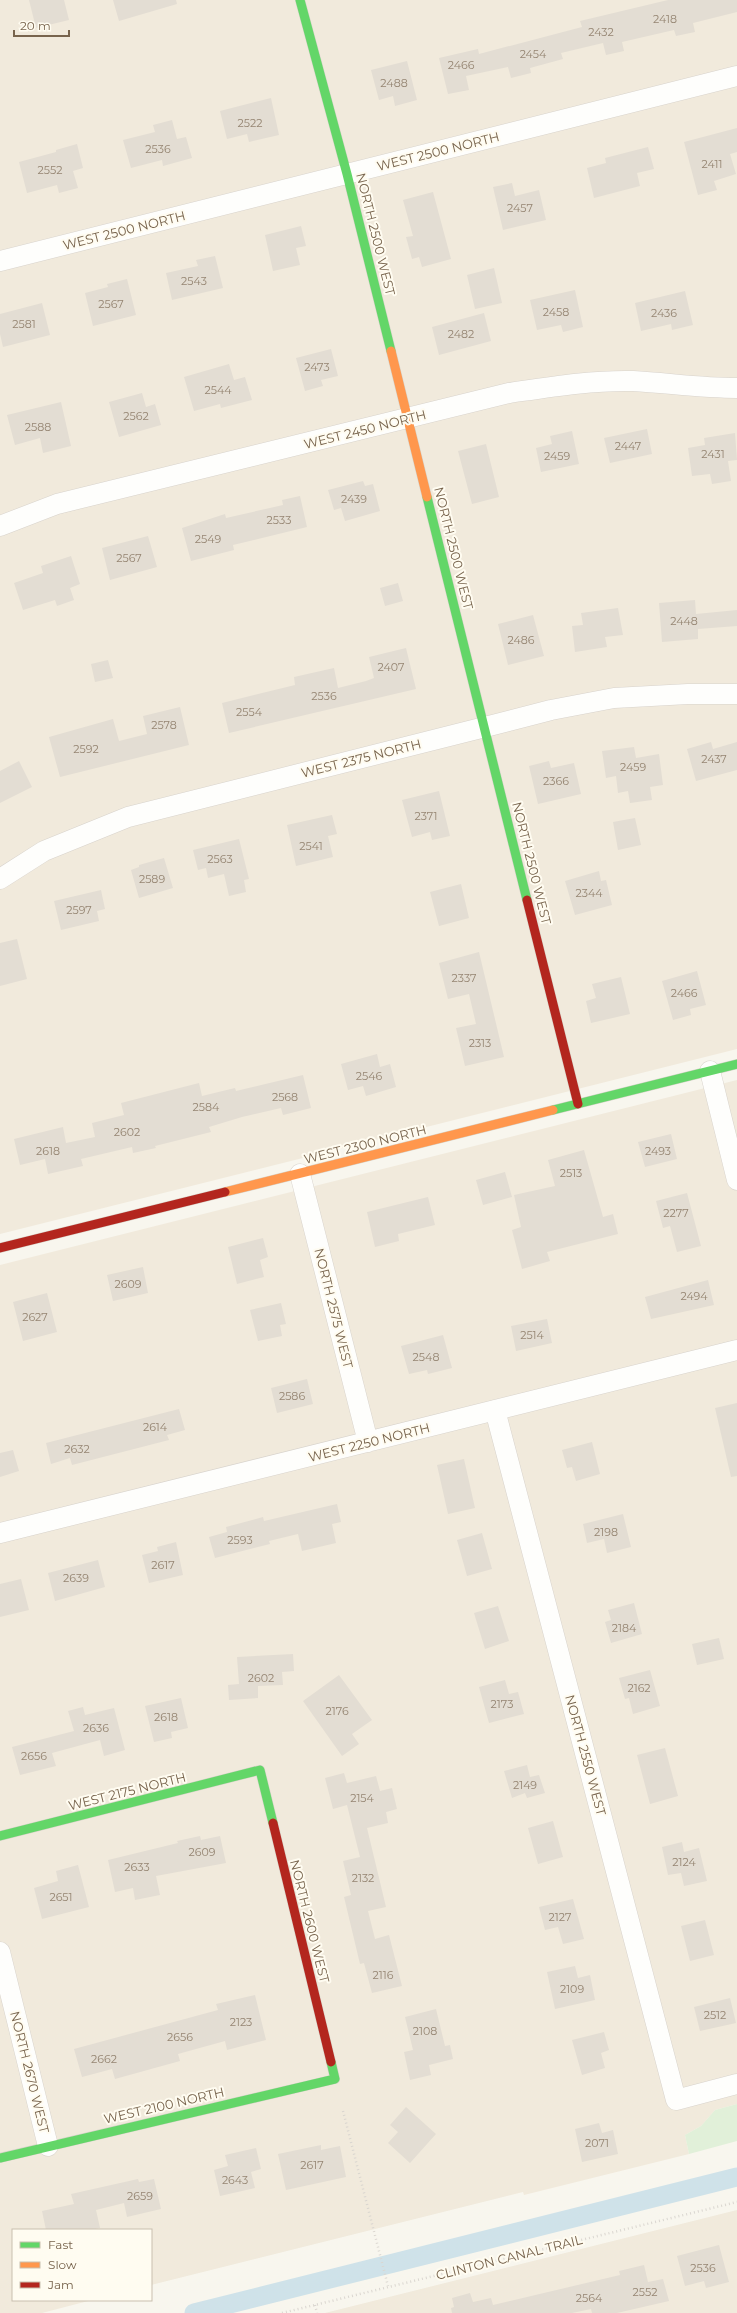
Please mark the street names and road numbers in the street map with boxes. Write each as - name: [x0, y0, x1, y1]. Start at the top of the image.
- street label: WEST 2500 NORTH: [375, 128, 501, 174]
- street label: NORTH 2500 WEST: [353, 171, 399, 297]
- street label: WEST 2500 NORTH: [61, 207, 187, 253]
- street label: WEST 2450 NORTH: [302, 406, 428, 452]
- street label: NORTH 2500 WEST: [431, 485, 477, 611]
- street label: WEST 2375 NORTH: [299, 735, 423, 781]
- street label: NORTH 2500 WEST: [509, 800, 555, 926]
- street label: WEST 2300 NORTH: [302, 1121, 428, 1167]
- street label: NORTH 2575 WEST: [311, 1246, 357, 1370]
- street label: WEST 2250 NORTH: [307, 1419, 431, 1465]
- street label: NORTH 2550 WEST: [562, 1693, 610, 1818]
- street label: WEST 2175 NORTH: [66, 1769, 188, 1813]
- street label: NORTH 2600 WEST: [287, 1858, 333, 1985]
- street label: NORTH 2670 WEST: [7, 2009, 53, 2135]
- street label: WEST 2100 NORTH: [102, 2083, 226, 2127]
- street label: CLINTON CANAL TRAIL: [434, 2231, 584, 2283]

